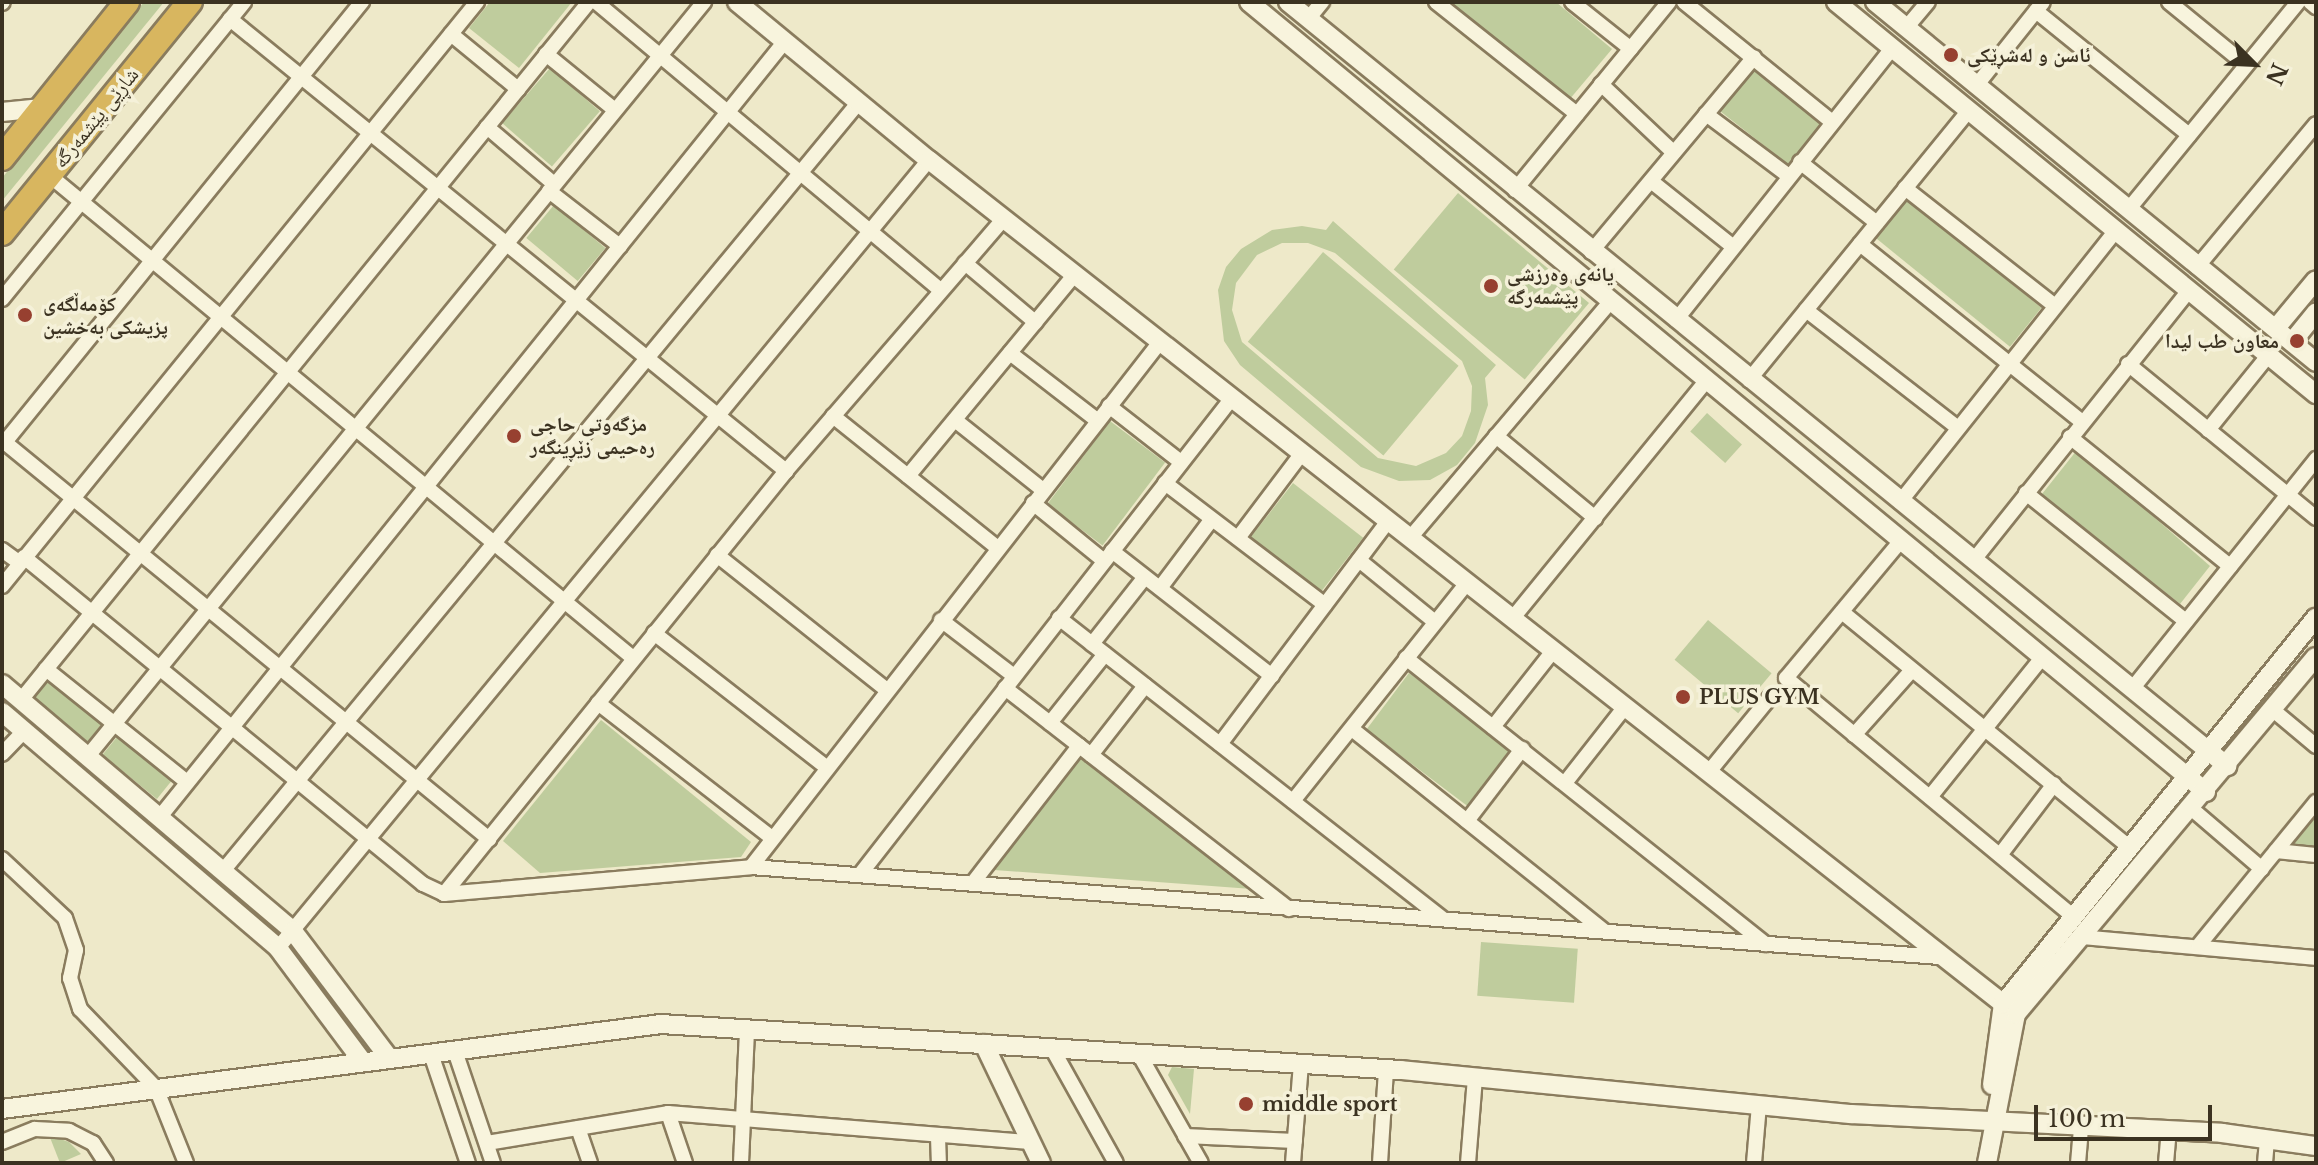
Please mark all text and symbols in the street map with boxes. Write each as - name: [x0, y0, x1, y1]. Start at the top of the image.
- north arrow: [2214, 24, 2294, 104]
- place label: ئاسن و لەشڕێکی: [1967, 43, 2090, 67]
- marker: ئاسن و لەشڕێکی: [1942, 46, 1960, 64]
- text: N: [2260, 59, 2293, 89]
- street label: شاڕێی پێشمەرگە: [48, 63, 144, 173]
- place label: یانەی وەرزشی پێشمەرگە: [1507, 262, 1614, 309]
- marker: یانەی وەرزشی پێشمەرگە: [1482, 277, 1500, 295]
- place label: کۆمەڵگەی پزیشکی بەخشین: [43, 292, 168, 339]
- marker: کۆمەڵگەی پزیشکی بەخشین: [14, 304, 36, 326]
- place label: معاون طب لیدا: [2165, 329, 2279, 353]
- marker: معاون طب لیدا: [2286, 330, 2308, 352]
- place label: مزگەوتی حاجی رەحیمی زێڕینگەر: [530, 412, 655, 459]
- marker: مزگەوتی حاجی رەحیمی زێڕینگەر: [505, 427, 523, 445]
- place label: PLUS GYM: [1699, 685, 1820, 709]
- marker: PLUS GYM: [1674, 688, 1692, 706]
- scale bar: [2038, 1089, 2216, 1139]
- place label: middle sport: [1262, 1092, 1397, 1116]
- marker: middle sport: [1237, 1095, 1255, 1113]
- text: 100 m: [2048, 1104, 2126, 1133]

